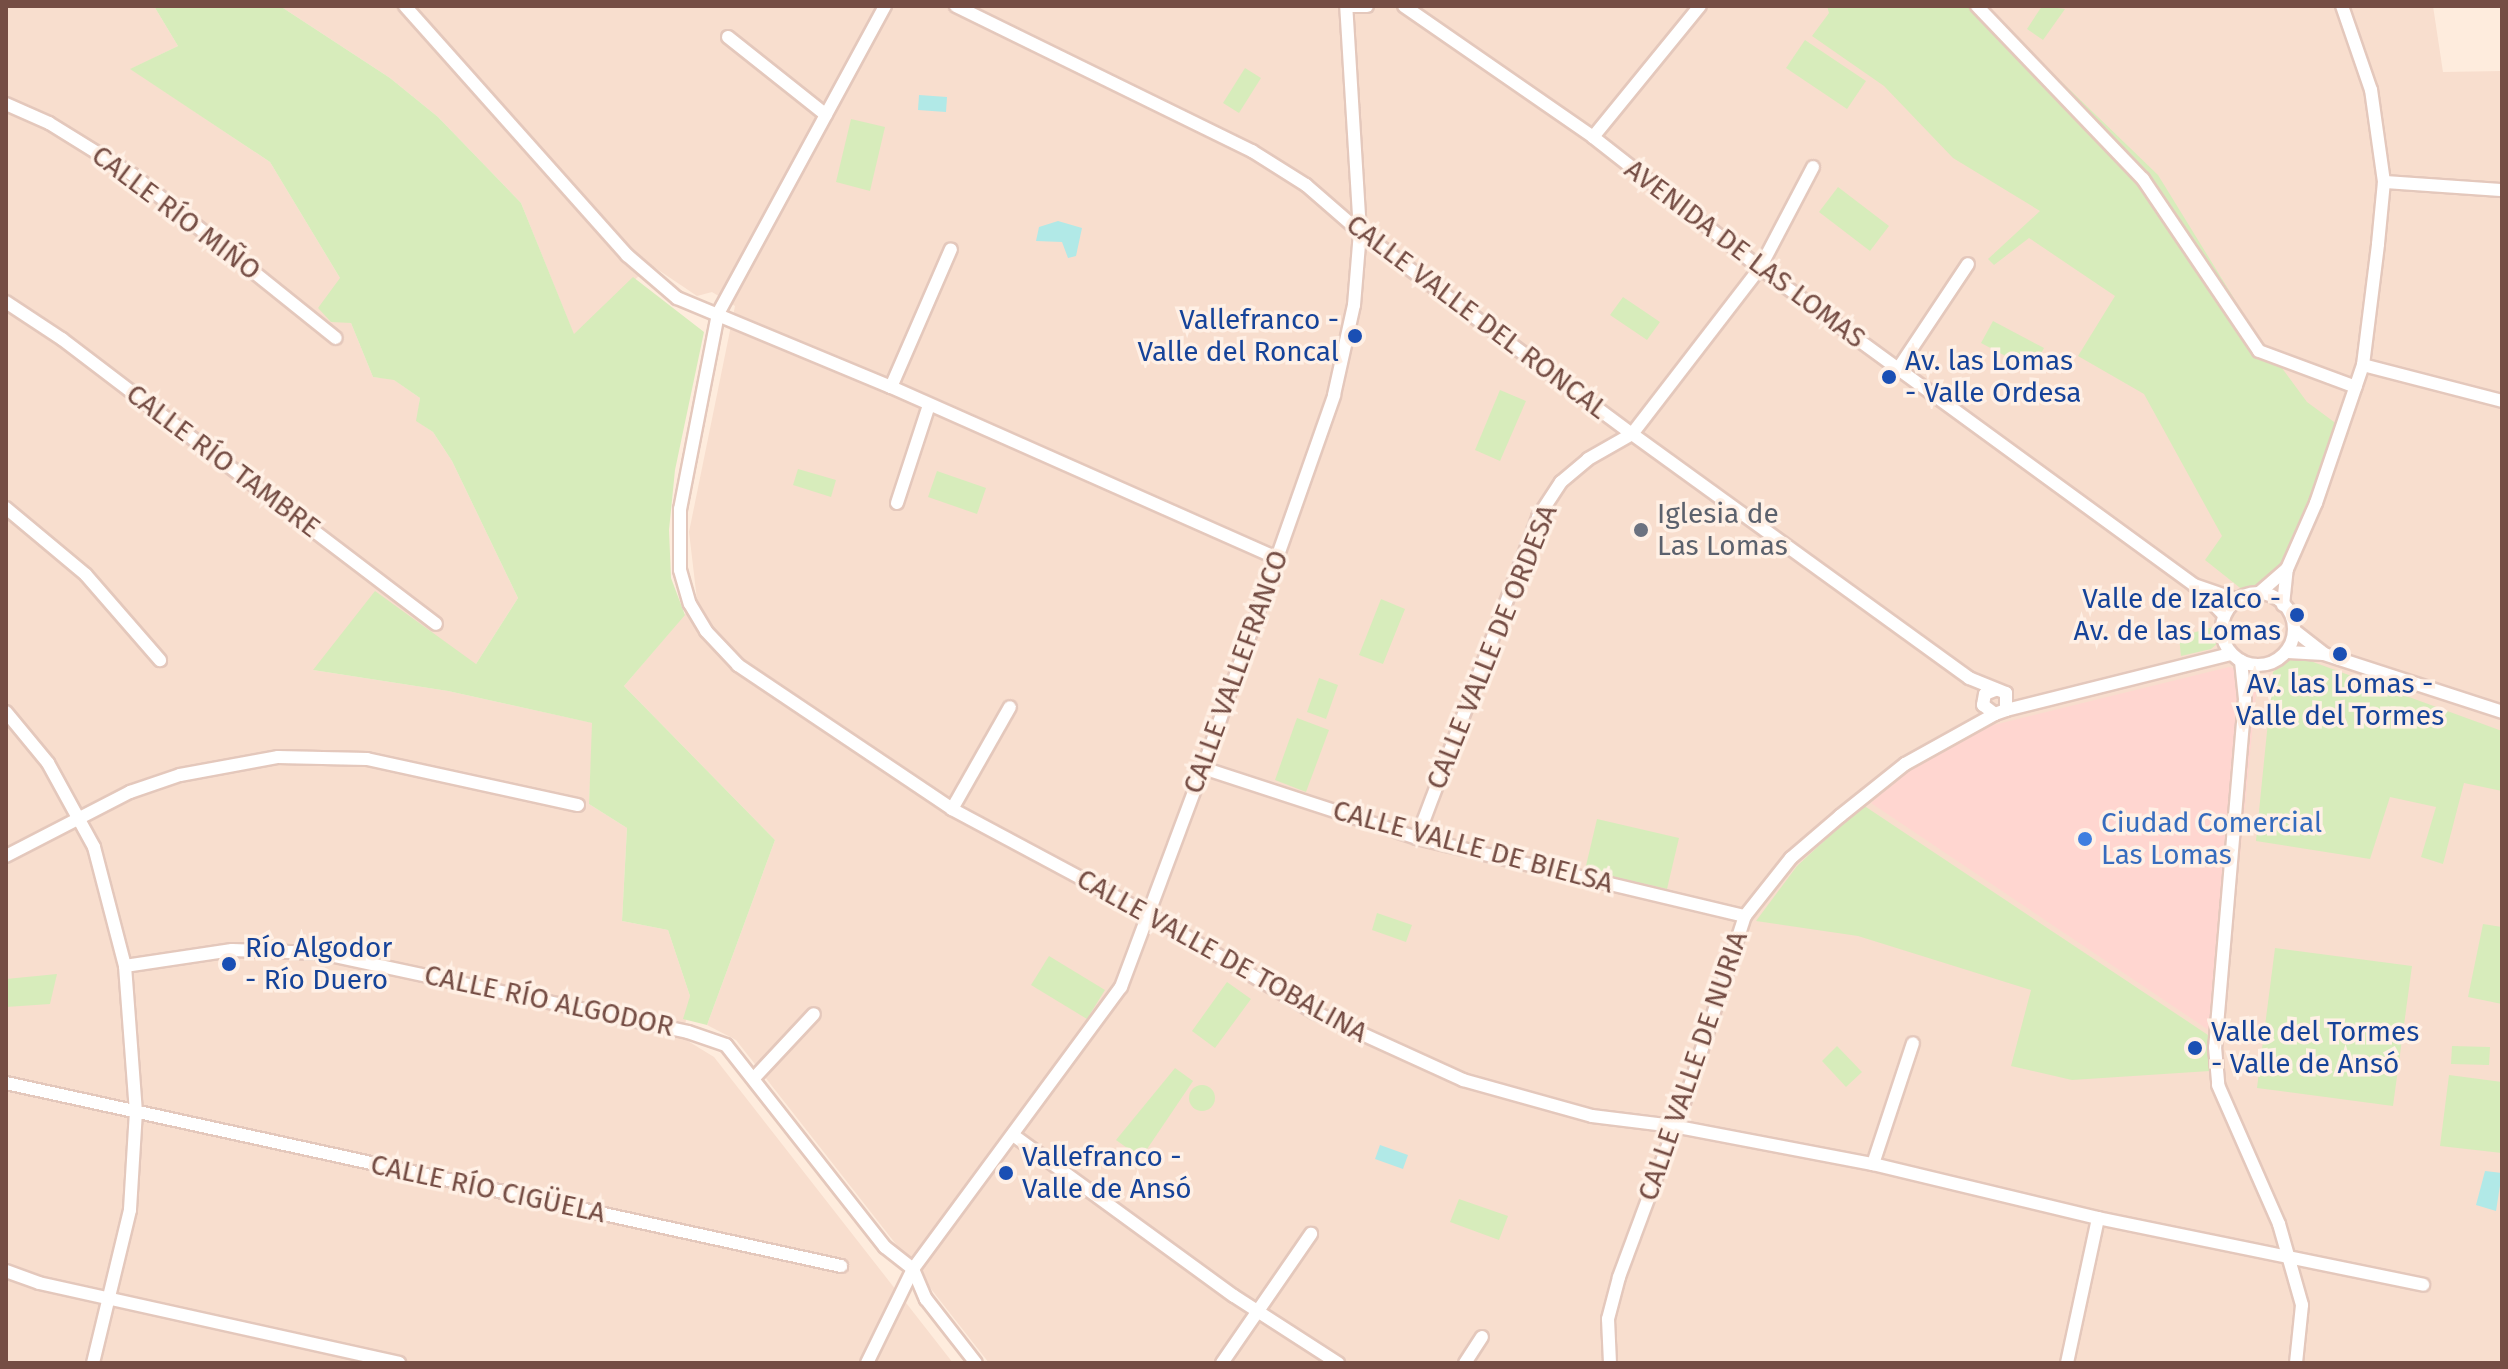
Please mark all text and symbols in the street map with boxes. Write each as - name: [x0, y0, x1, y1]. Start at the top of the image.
- street label: CALLE RÍO MIÑO: [85, 139, 267, 287]
- street label: AVENIDA DE LAS LOMAS: [1618, 152, 1872, 356]
- street label: CALLE VALLE DEL RONCAL: [1340, 208, 1614, 426]
- place label: Vallefranco - Valle del Roncal: [1137, 303, 1339, 369]
- marker: Vallefranco - Valle del Roncal: [1346, 327, 1364, 345]
- place label: Av. las Lomas - Valle Ordesa: [1905, 344, 2081, 410]
- marker: Av. las Lomas - Valle Ordesa: [1880, 368, 1898, 386]
- street label: CALLE RÍO TAMBRE: [120, 377, 326, 545]
- place label: Iglesia de Las Lomas: [1657, 497, 1788, 563]
- street label: CALLE VALLE DE ORDESA: [1419, 500, 1565, 794]
- marker: Iglesia de Las Lomas: [1632, 521, 1650, 539]
- street label: CALLE VALLEFRANCO: [1176, 546, 1296, 798]
- place label: Valle de Izalco - Av. de las Lomas: [2074, 582, 2281, 648]
- marker: Valle de Izalco - Av. de las Lomas: [2288, 606, 2306, 624]
- marker: Av. las Lomas - Valle del Tormes: [2331, 645, 2349, 663]
- place label: Av. las Lomas - Valle del Tormes: [2236, 667, 2444, 733]
- street label: CALLE VALLE DE BIELSA: [1329, 793, 1617, 901]
- place label: Ciudad Comercial Las Lomas: [2101, 806, 2322, 872]
- marker: Ciudad Comercial Las Lomas: [2076, 830, 2094, 848]
- street label: CALLE VALLE DE TOBALINA: [1071, 862, 1373, 1050]
- street label: CALLE VALLE DE NURIA: [1631, 927, 1755, 1205]
- place label: Río Algodor - Río Duero: [245, 931, 392, 997]
- marker: Río Algodor - Río Duero: [220, 955, 238, 973]
- street label: CALLE RÍO ALGODOR: [421, 958, 677, 1044]
- place label: Valle del Tormes - Valle de Ansó: [2211, 1015, 2419, 1081]
- marker: Valle del Tormes - Valle de Ansó: [2186, 1039, 2204, 1057]
- place label: Vallefranco - Valle de Ansó: [1022, 1140, 1192, 1206]
- street label: CALLE RÍO CIGÜELA: [368, 1148, 608, 1230]
- marker: Vallefranco - Valle de Ansó: [997, 1164, 1015, 1182]

